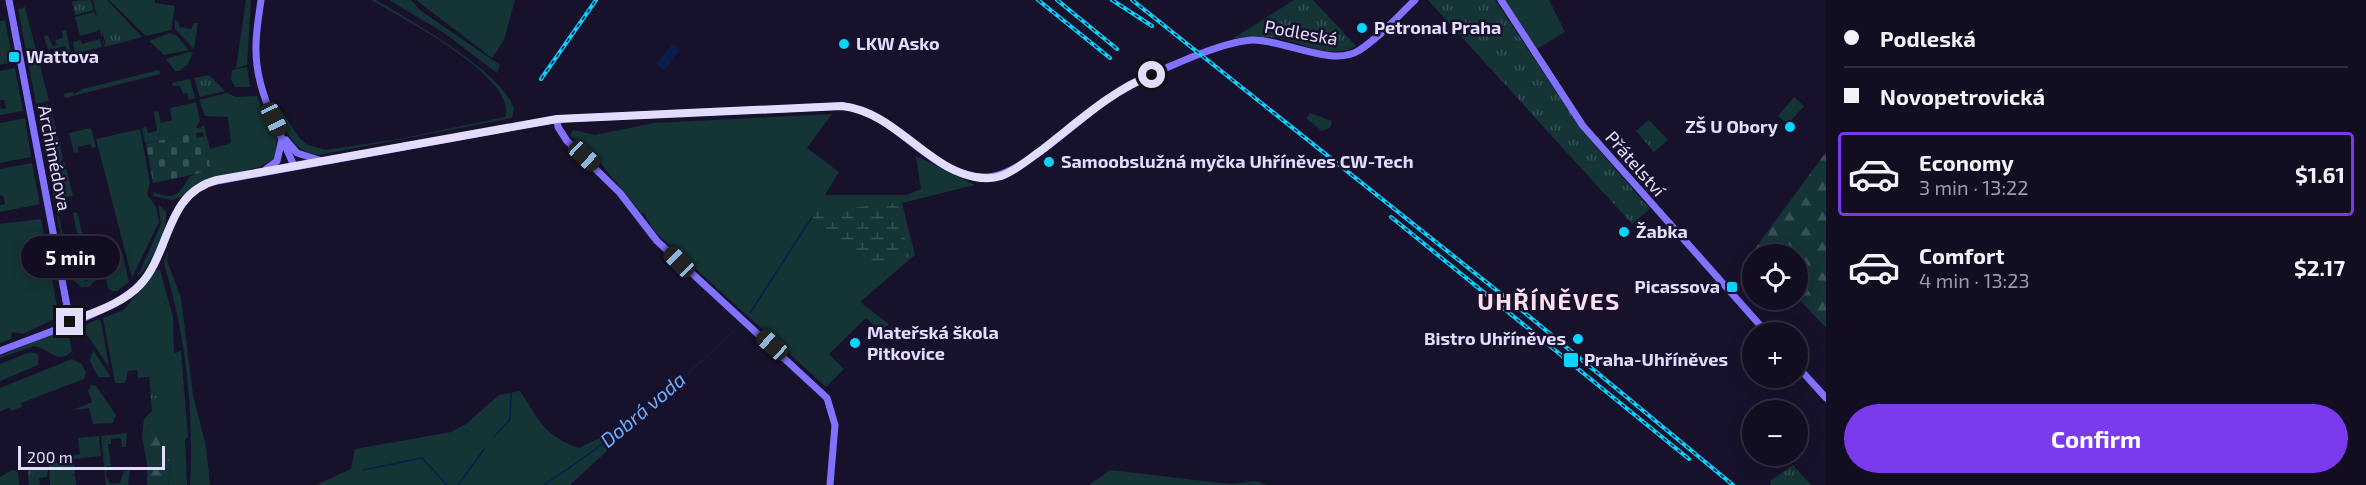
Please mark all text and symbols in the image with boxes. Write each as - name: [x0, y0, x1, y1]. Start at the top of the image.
- street label: Podleská: [1263, 15, 1340, 49]
- place label: Petronal Praha: [1374, 16, 1501, 38]
- marker: Petronal Praha: [1355, 21, 1369, 35]
- text: Podleská: [1880, 25, 1976, 51]
- place label: LKW Asko: [856, 32, 940, 54]
- marker: LKW Asko: [837, 37, 851, 51]
- place label: Wattova: [26, 45, 99, 67]
- marker: Wattova: [7, 50, 21, 64]
- route start: [1138, 61, 1165, 88]
- text: Novopetrovická: [1880, 83, 2045, 109]
- car: [258, 99, 290, 139]
- street label: Archimédova: [34, 103, 76, 212]
- place label: ZŠ U Obory: [1685, 115, 1779, 137]
- marker: ZŠ U Obory: [1783, 120, 1797, 134]
- street label: Přátelství: [1601, 126, 1671, 201]
- car: [565, 137, 603, 175]
- icon: car: [1847, 147, 1901, 201]
- text: Economy: [1919, 149, 2014, 175]
- place label: Samoobslužná myčka Uhříněves CW-Tech: [1061, 150, 1413, 172]
- marker: Samoobslužná myčka Uhříněves CW-Tech: [1042, 155, 1056, 169]
- text: $1.61: [2295, 161, 2345, 187]
- text: 3 min · 13:22: [1919, 175, 2029, 199]
- place label: Žabka: [1636, 220, 1688, 242]
- marker: Žabka: [1617, 225, 1631, 239]
- callout: 5 min: [20, 235, 119, 277]
- icon: car: [1847, 240, 1901, 294]
- text: Comfort: [1919, 242, 2004, 268]
- car: [660, 243, 698, 281]
- map controls: [1742, 244, 1808, 466]
- button: locate: [1742, 244, 1808, 310]
- text: 5 min: [45, 245, 96, 269]
- text: $2.17: [2294, 254, 2345, 280]
- text: 4 min · 13:23: [1919, 268, 2030, 292]
- place label: Picassova: [1635, 275, 1720, 297]
- marker: Picassova: [1725, 280, 1739, 294]
- district label: UHŘÍNĚVES: [1477, 286, 1621, 315]
- route end: [56, 308, 83, 335]
- place label: Mateřská škola Pitkovice: [867, 321, 999, 364]
- button: +: [1742, 322, 1808, 388]
- car: [753, 326, 791, 364]
- place label: Bistro Uhříněves: [1424, 327, 1566, 349]
- marker: Bistro Uhříněves: [1571, 332, 1585, 346]
- marker: Mateřská škola Pitkovice: [848, 336, 862, 350]
- place label: Praha-Uhříněves: [1584, 348, 1728, 370]
- marker: Praha-Uhříněves: [1562, 351, 1580, 369]
- water label: Dobrá voda: [595, 367, 690, 452]
- button: −: [1742, 400, 1808, 466]
- button: Confirm: [1844, 404, 2348, 473]
- scale bar: [18, 443, 165, 470]
- text: 200 m: [27, 447, 73, 466]

